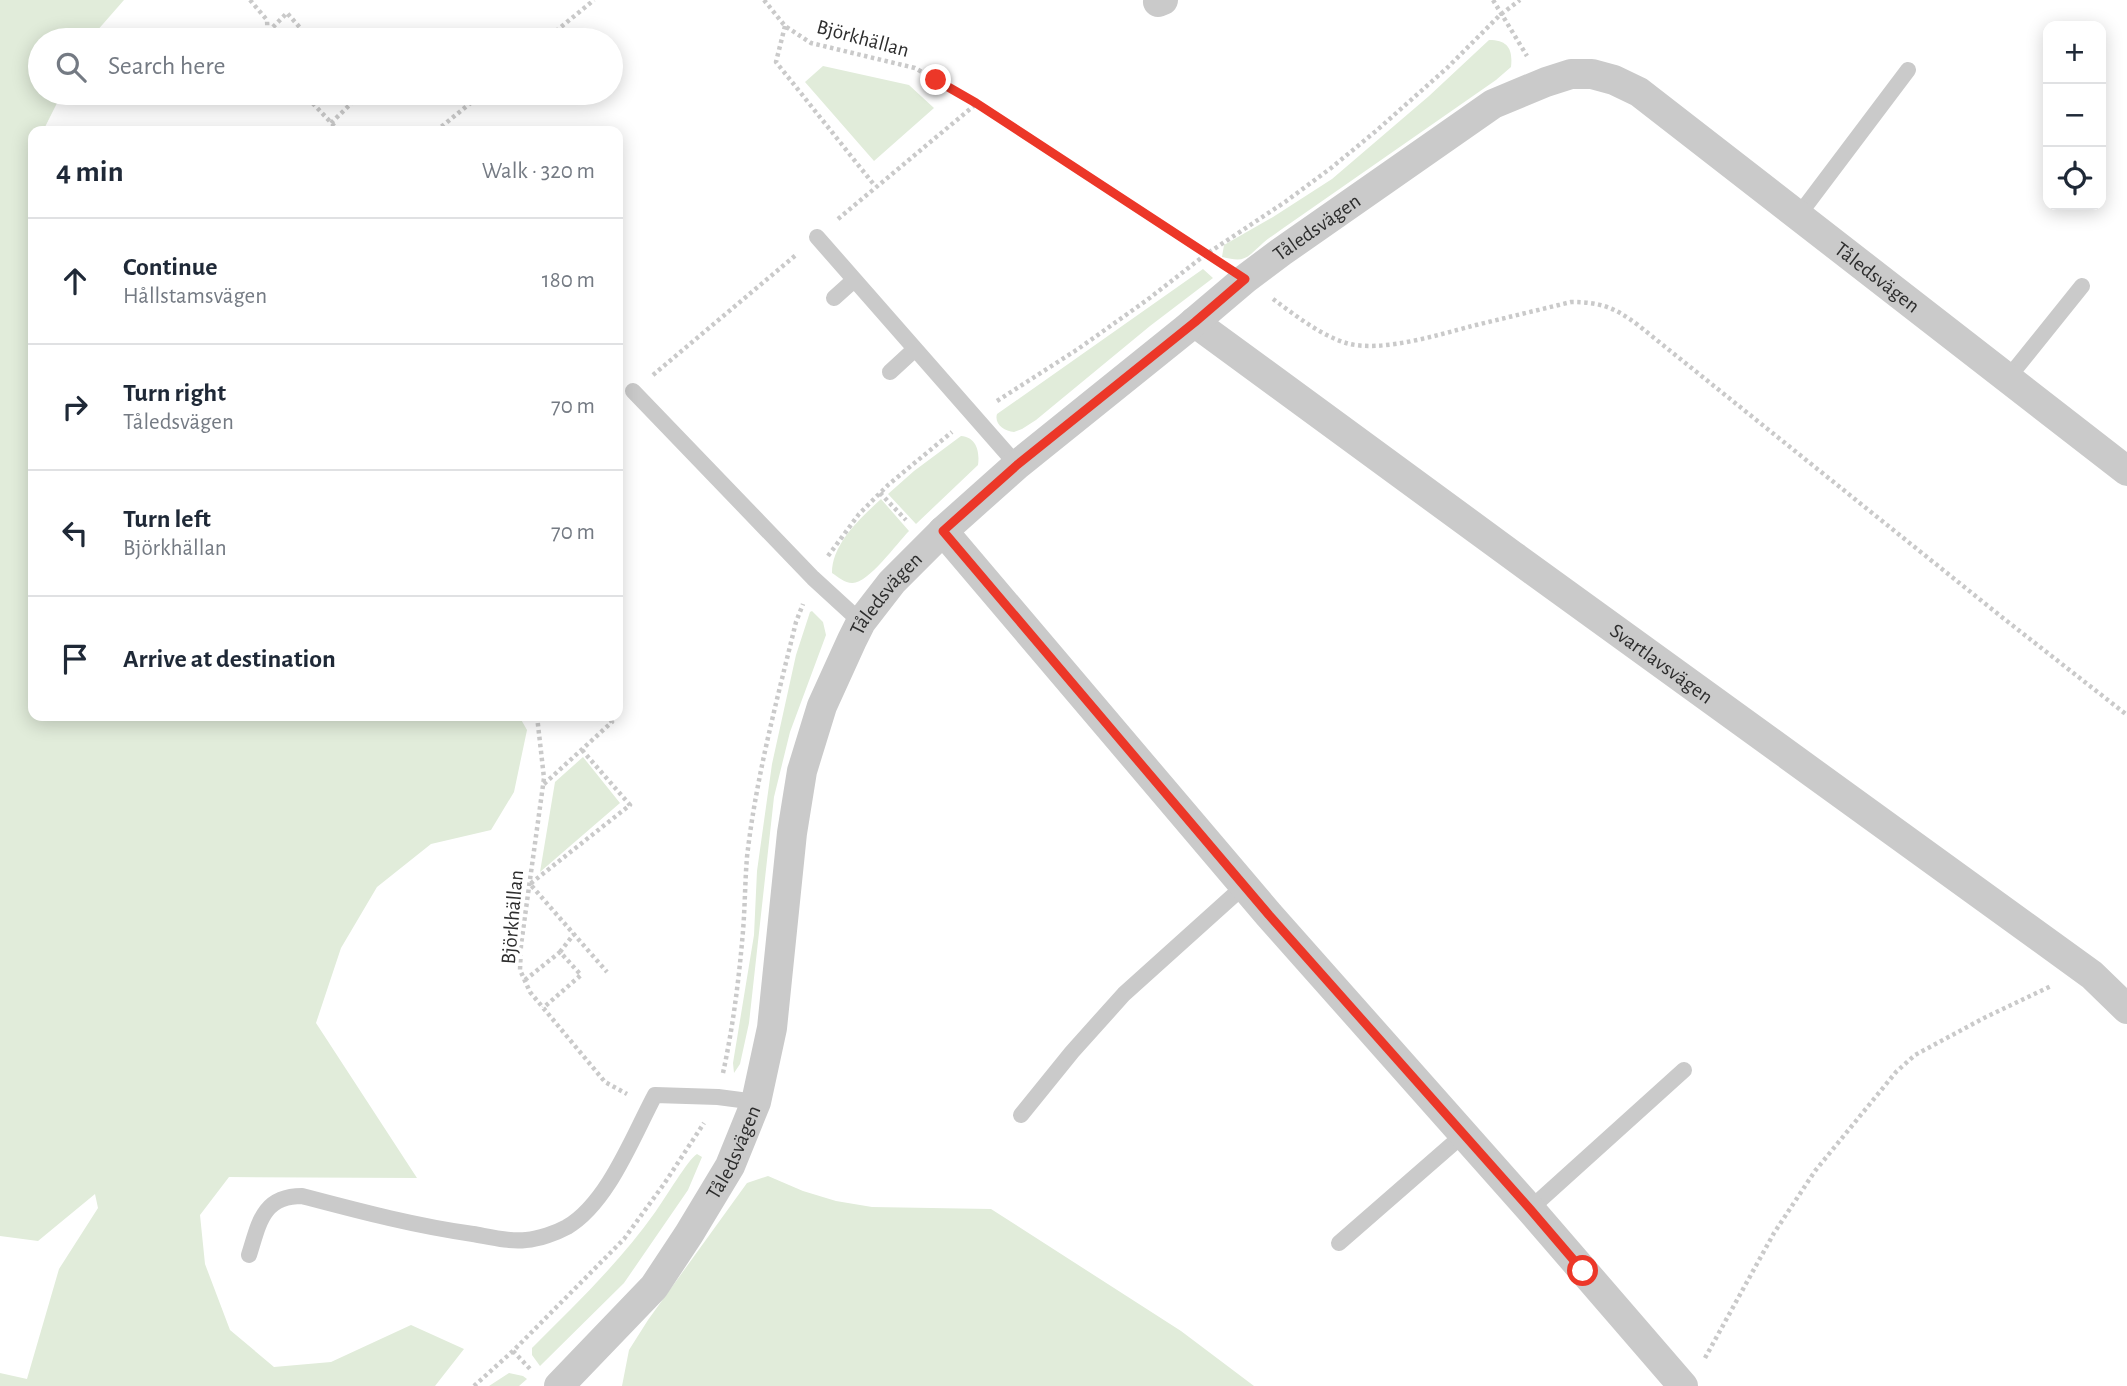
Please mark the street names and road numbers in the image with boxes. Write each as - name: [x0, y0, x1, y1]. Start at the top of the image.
- street label: Björkhällan: [814, 16, 911, 61]
- street label: Tåledsvägen: [1269, 190, 1364, 265]
- street label: Tåledsvägen: [1831, 238, 1923, 317]
- street label: Tåledsvägen: [846, 548, 926, 639]
- street label: Svartlavsvägen: [1606, 620, 1717, 708]
- street label: Björkhällan: [498, 869, 527, 965]
- street label: Tåledsvägen: [702, 1103, 764, 1203]

